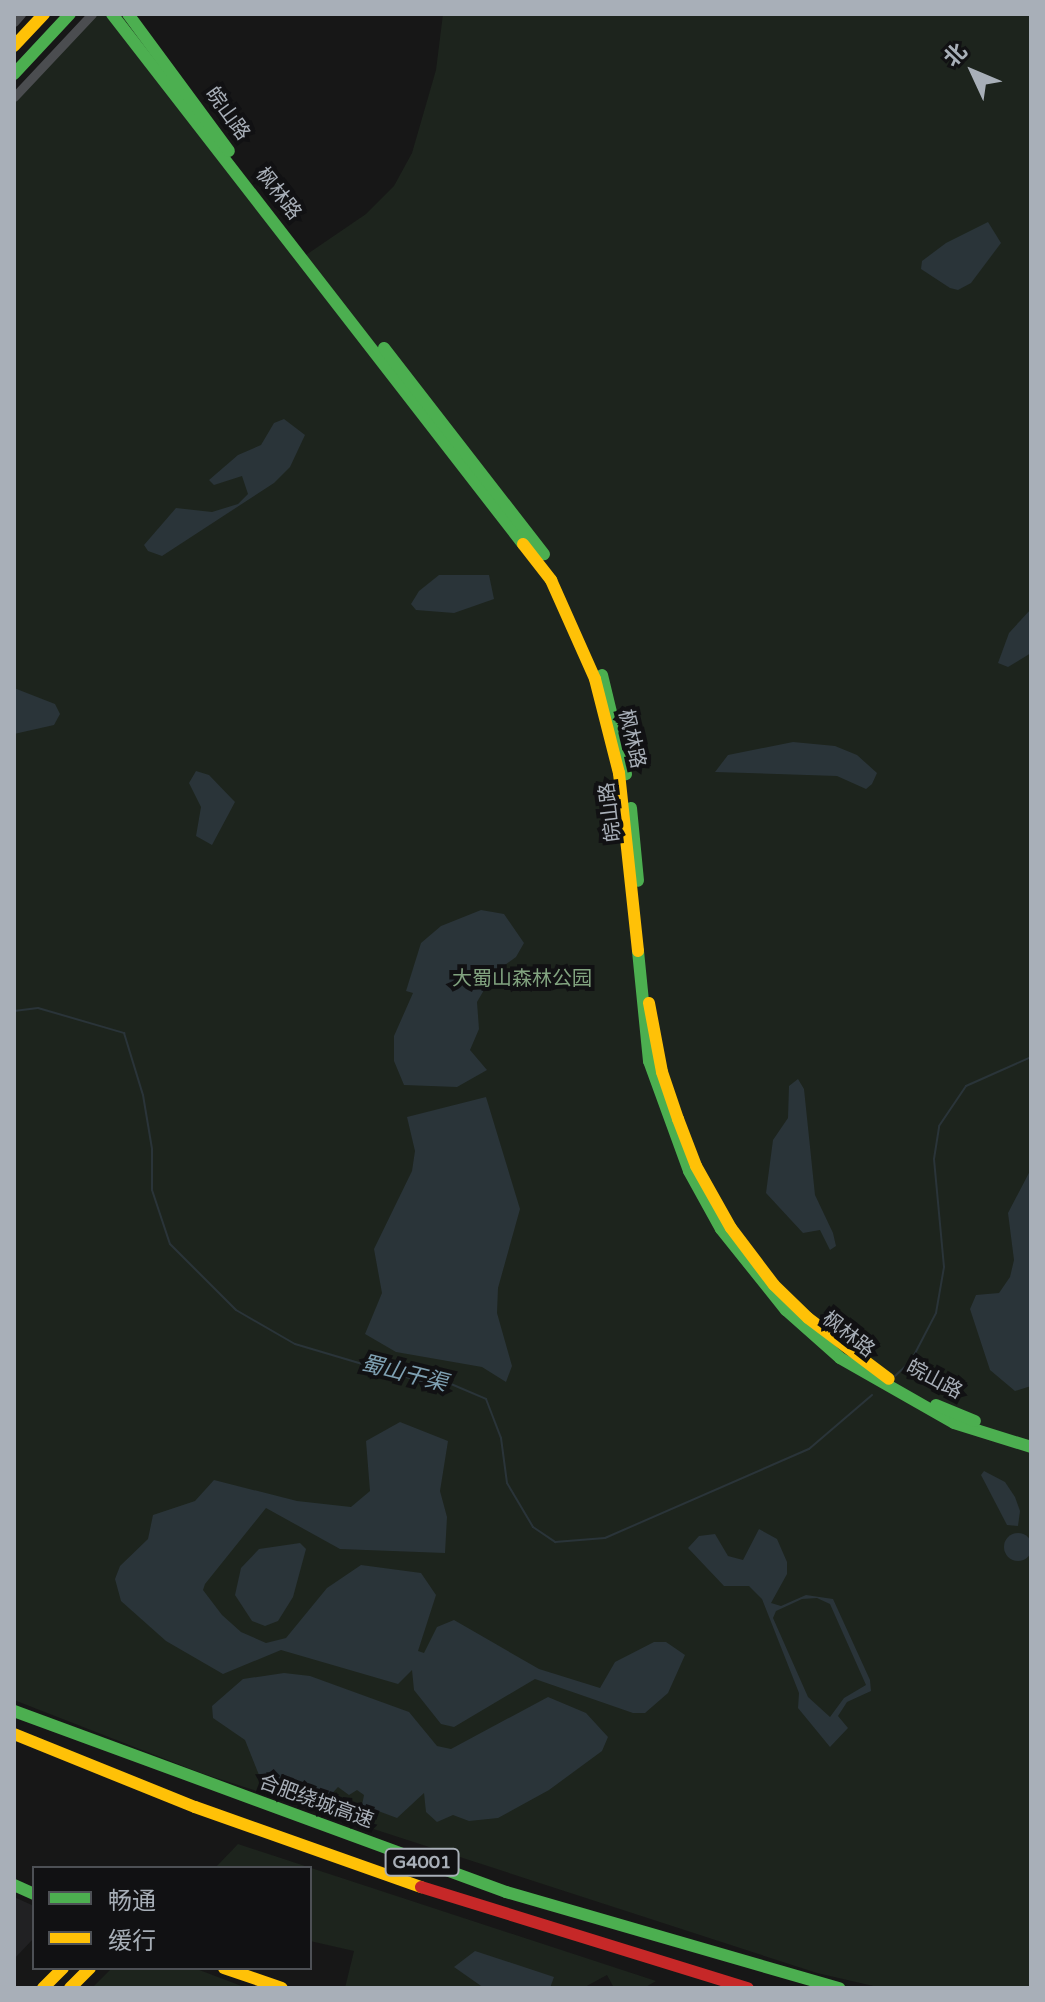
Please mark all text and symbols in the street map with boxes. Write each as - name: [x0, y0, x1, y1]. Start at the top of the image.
- north arrow: [933, 32, 1013, 112]
- text: 北: [939, 38, 973, 72]
- street label: 皖山路: [200, 83, 254, 145]
- street label: 枫林路: [250, 163, 306, 225]
- street label: 枫林路: [613, 707, 649, 771]
- street label: 皖山路: [595, 781, 627, 843]
- park label: 大蜀山森林公园: [452, 967, 592, 991]
- street label: 枫林路: [817, 1307, 879, 1363]
- water label: 蜀山干渠: [358, 1351, 450, 1397]
- street label: 皖山路: [902, 1355, 966, 1405]
- street label: 合肥绕城高速: [256, 1770, 376, 1834]
- road number: G4001: [384, 1848, 460, 1876]
- legend: [32, 1866, 312, 1970]
- text: 畅通: [108, 1887, 156, 1916]
- text: 缓行: [108, 1927, 156, 1956]

